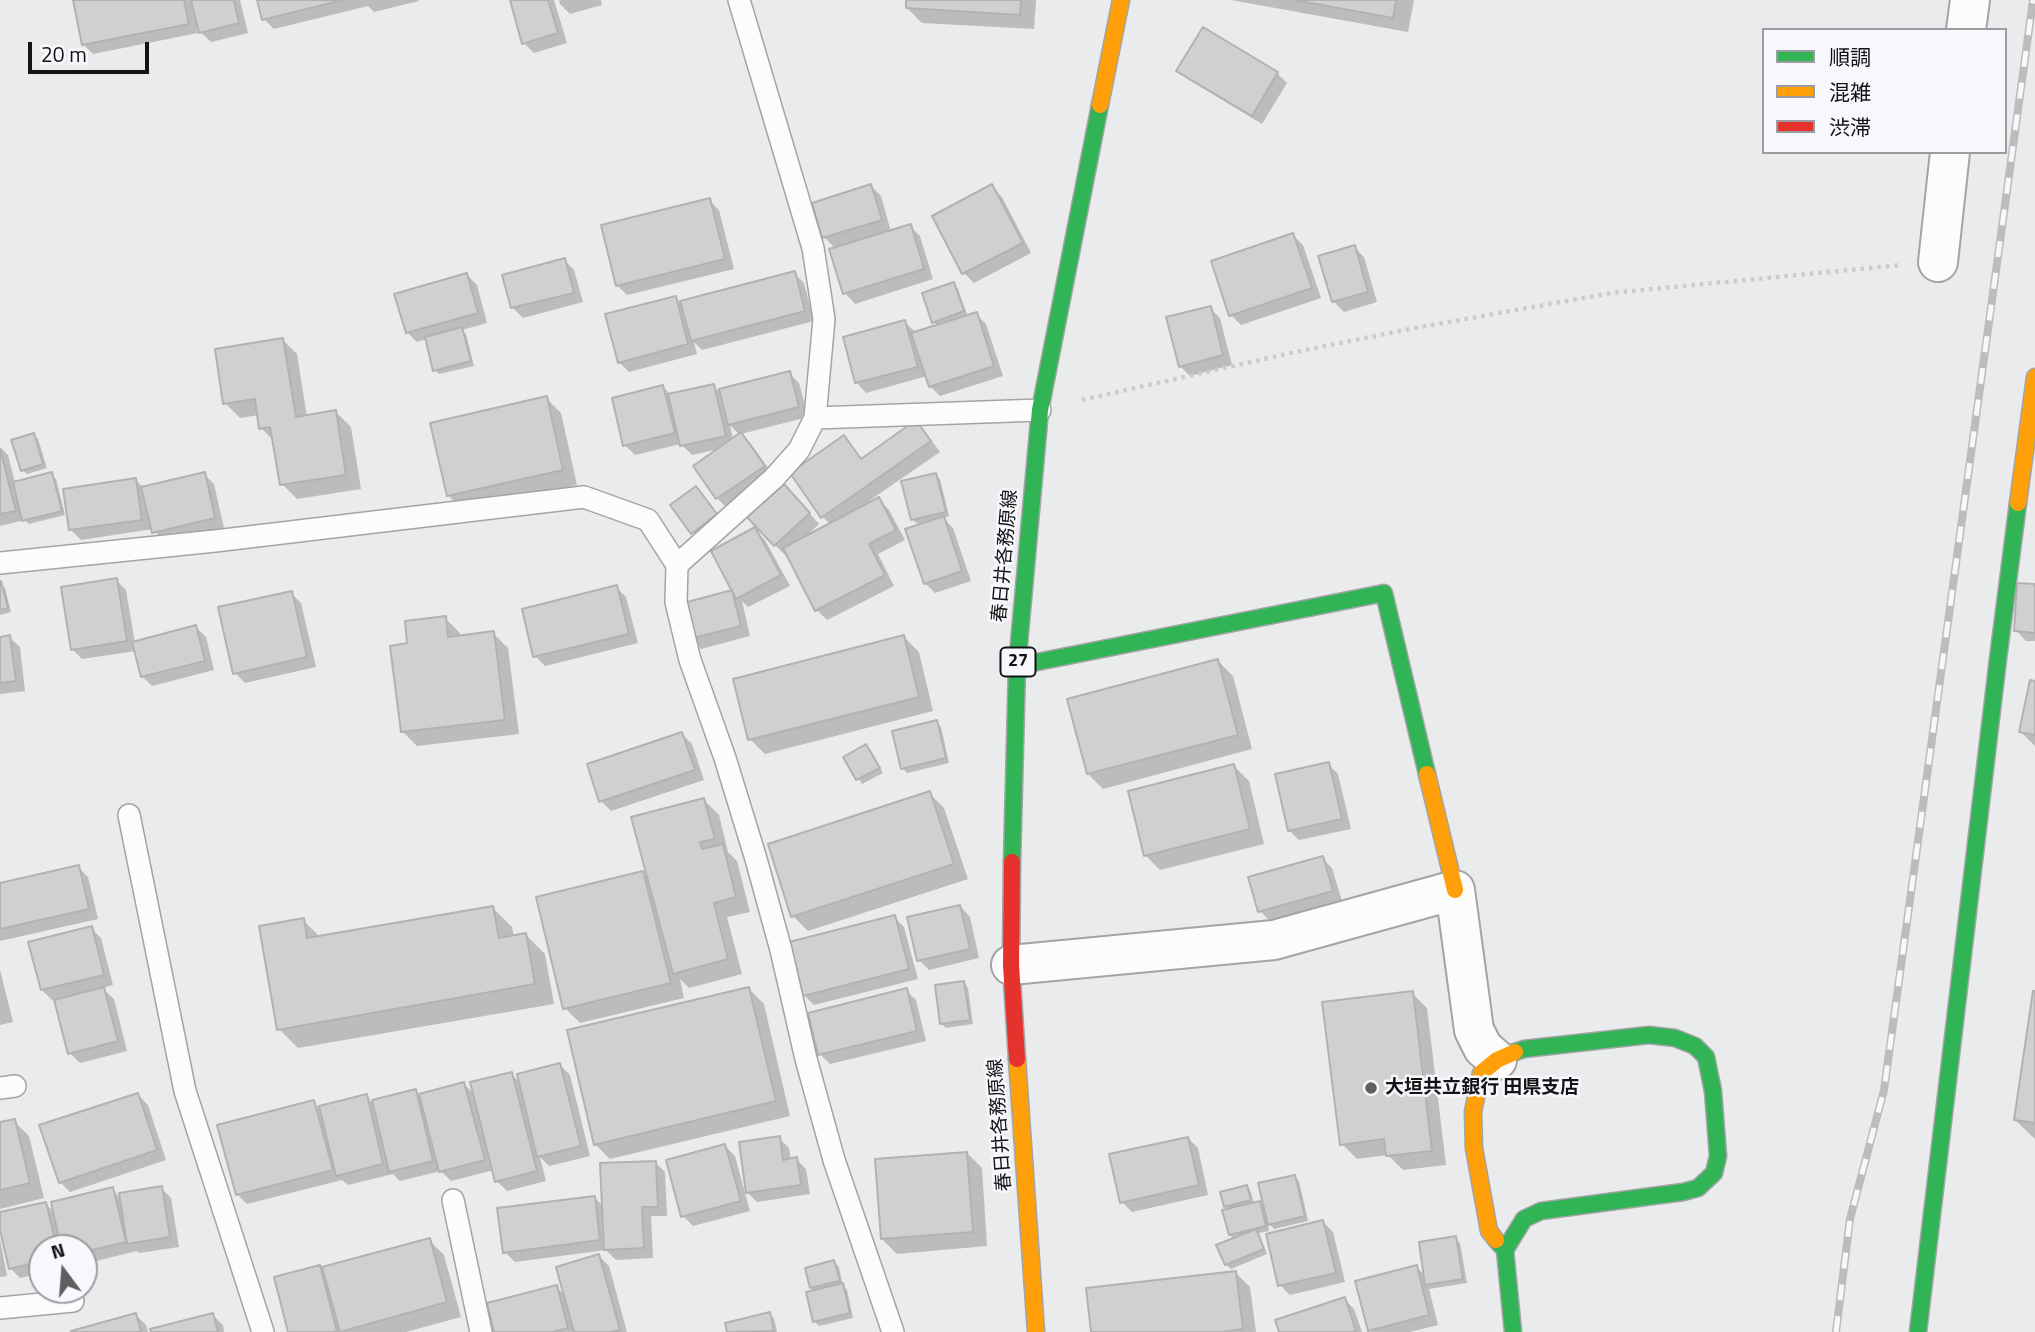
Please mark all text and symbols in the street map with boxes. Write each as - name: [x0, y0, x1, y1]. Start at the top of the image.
- scale bar: [32, 28, 152, 72]
- legend: [1762, 28, 2007, 154]
- text: 20 m: [41, 38, 87, 70]
- text: 順調: [1829, 41, 1871, 73]
- text: 混雑: [1829, 76, 1871, 108]
- text: 渋滞: [1829, 111, 1871, 143]
- street label: 春日井各務原線: [989, 489, 1023, 623]
- road number: 27: [1000, 648, 1036, 676]
- street label: 春日井各務原線: [985, 1058, 1017, 1192]
- place label: 大垣共立銀行 田県支店: [1385, 1077, 1579, 1099]
- marker: 大垣共立銀行 田県支店: [1363, 1080, 1379, 1096]
- north arrow: [28, 1234, 98, 1304]
- text: N: [47, 1235, 68, 1266]

